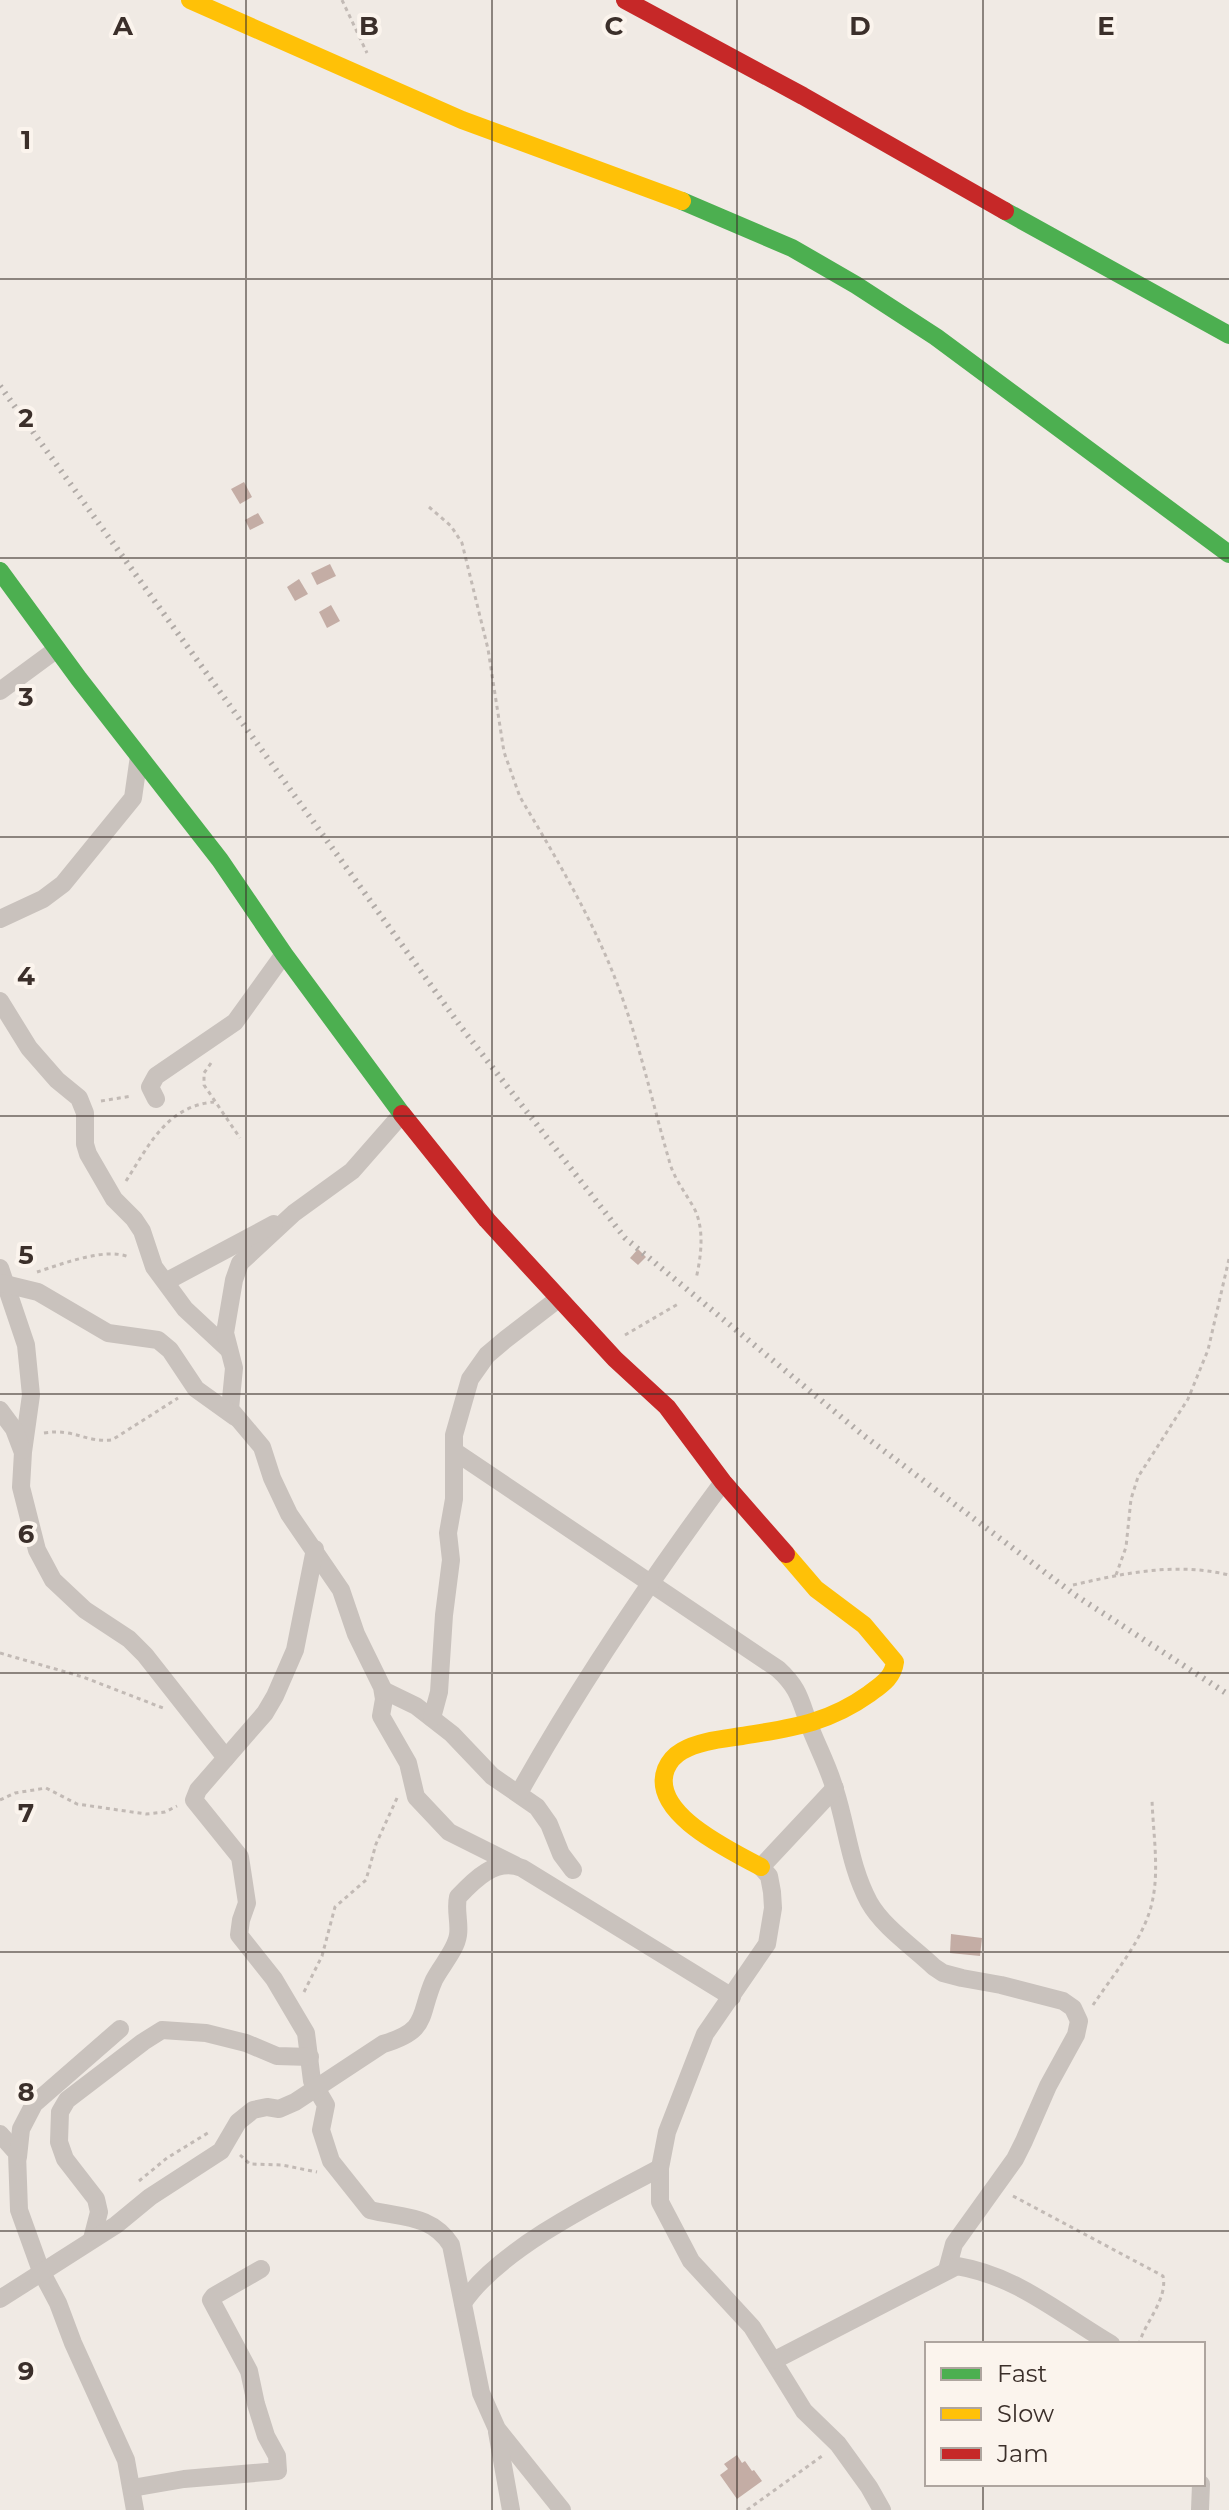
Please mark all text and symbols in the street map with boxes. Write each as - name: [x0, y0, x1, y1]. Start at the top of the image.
- text: A: [112, 10, 134, 42]
- text: B: [359, 10, 379, 42]
- text: C: [605, 10, 624, 42]
- text: D: [849, 10, 871, 42]
- text: E: [1097, 10, 1115, 42]
- text: 1: [21, 124, 31, 156]
- text: 2: [18, 402, 34, 434]
- text: 3: [17, 681, 34, 713]
- text: 4: [17, 960, 35, 992]
- text: 5: [18, 1239, 34, 1271]
- text: 6: [18, 1518, 35, 1550]
- text: 7: [18, 1797, 34, 1829]
- text: 8: [17, 2076, 35, 2108]
- legend: [925, 2342, 1205, 2486]
- text: 9: [18, 2355, 34, 2387]
- text: Fast: [997, 2359, 1048, 2388]
- text: Slow: [997, 2399, 1054, 2428]
- text: Jam: [996, 2439, 1049, 2468]

